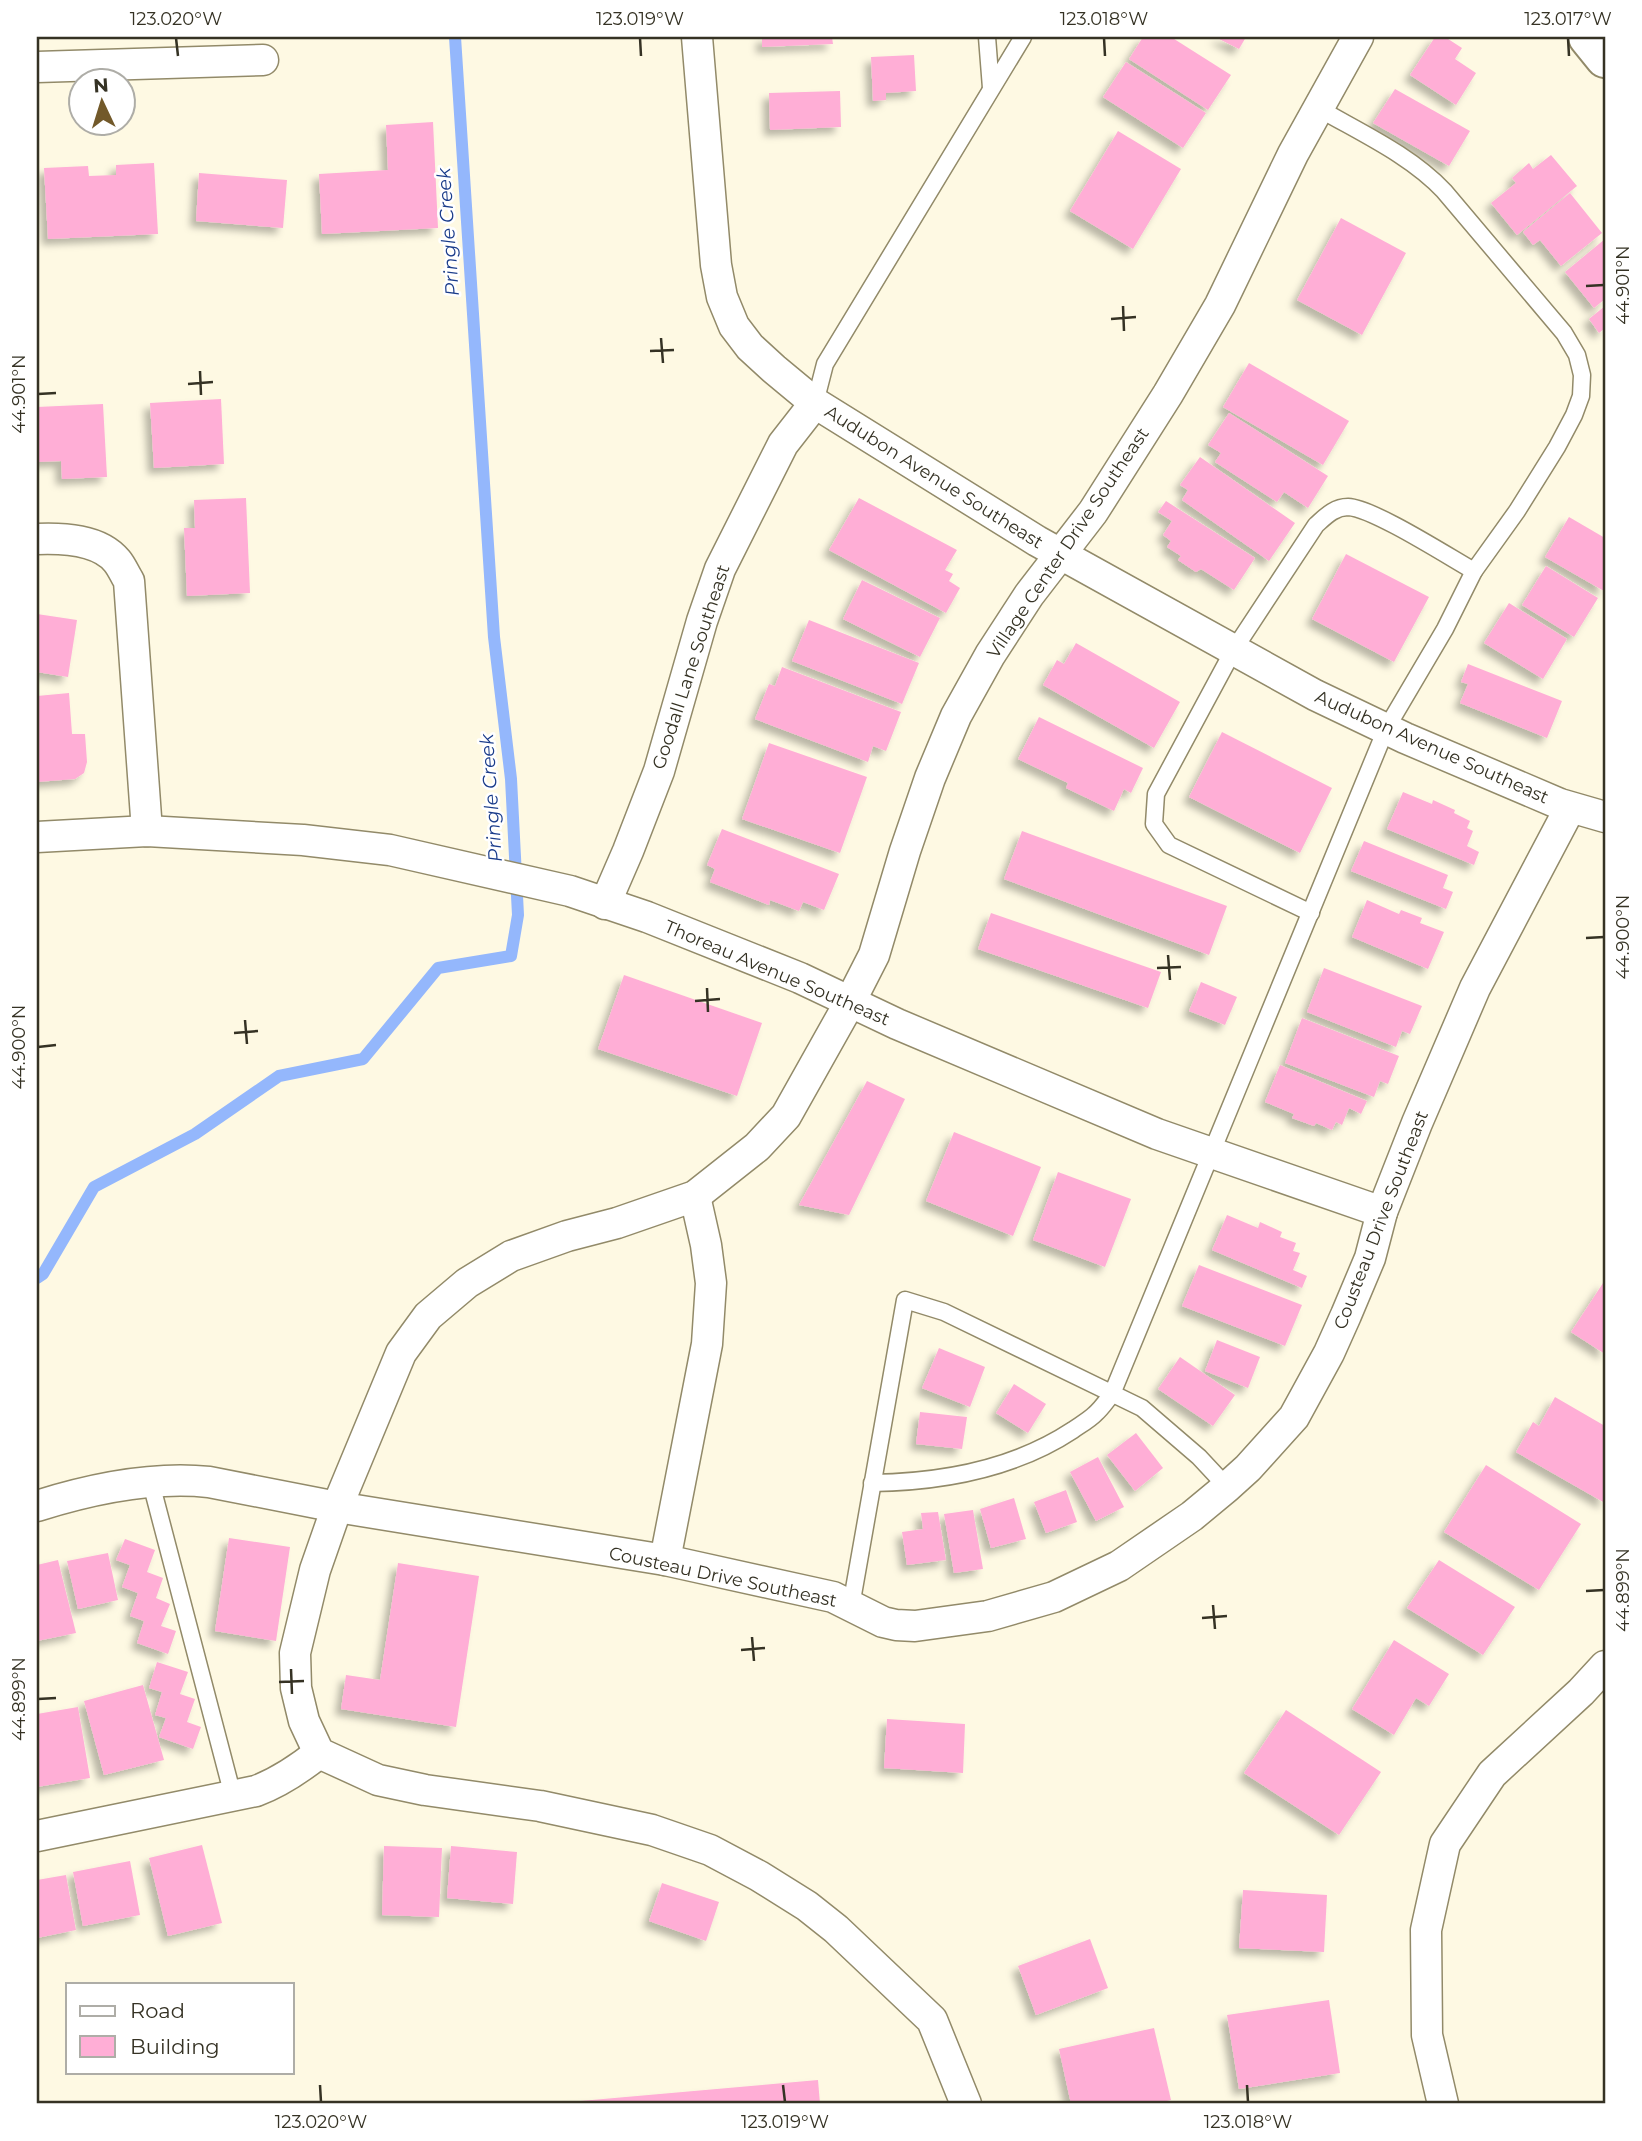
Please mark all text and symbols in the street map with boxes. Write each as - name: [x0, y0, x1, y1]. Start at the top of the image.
- text: 123.020°W: [130, 8, 222, 30]
- text: 123.019°W: [596, 8, 684, 30]
- text: 123.018°W: [1060, 8, 1148, 30]
- text: 123.017°W: [1524, 8, 1612, 30]
- north arrow: [66, 66, 136, 136]
- text: N: [92, 74, 109, 98]
- water label: Pringle Creek: [432, 166, 464, 297]
- text: 44.901°N: [1612, 245, 1634, 325]
- text: 44.901°N: [8, 354, 30, 434]
- street label: Audubon Avenue Southeast: [821, 401, 1047, 553]
- street label: Village Center Drive Southeast: [982, 423, 1154, 663]
- street label: Goodall Lane Southeast: [647, 562, 735, 772]
- street label: Audubon Avenue Southeast: [1312, 685, 1552, 809]
- water label: Pringle Creek: [475, 732, 507, 863]
- text: 44.900°N: [1612, 895, 1634, 979]
- street label: Thoreau Avenue Southeast: [661, 915, 893, 1031]
- text: 44.900°N: [8, 1005, 30, 1089]
- street label: Cousteau Drive Southeast: [1329, 1107, 1433, 1333]
- street label: Cousteau Drive Southeast: [607, 1542, 839, 1612]
- text: 44.899°N: [1612, 1548, 1634, 1632]
- text: 44.899°N: [8, 1657, 30, 1741]
- legend: [66, 1983, 294, 2074]
- text: Road: [130, 1998, 185, 2023]
- text: Building: [130, 2034, 220, 2059]
- text: 123.020°W: [275, 2111, 367, 2133]
- text: 123.019°W: [741, 2111, 829, 2133]
- text: 123.018°W: [1204, 2111, 1292, 2133]

